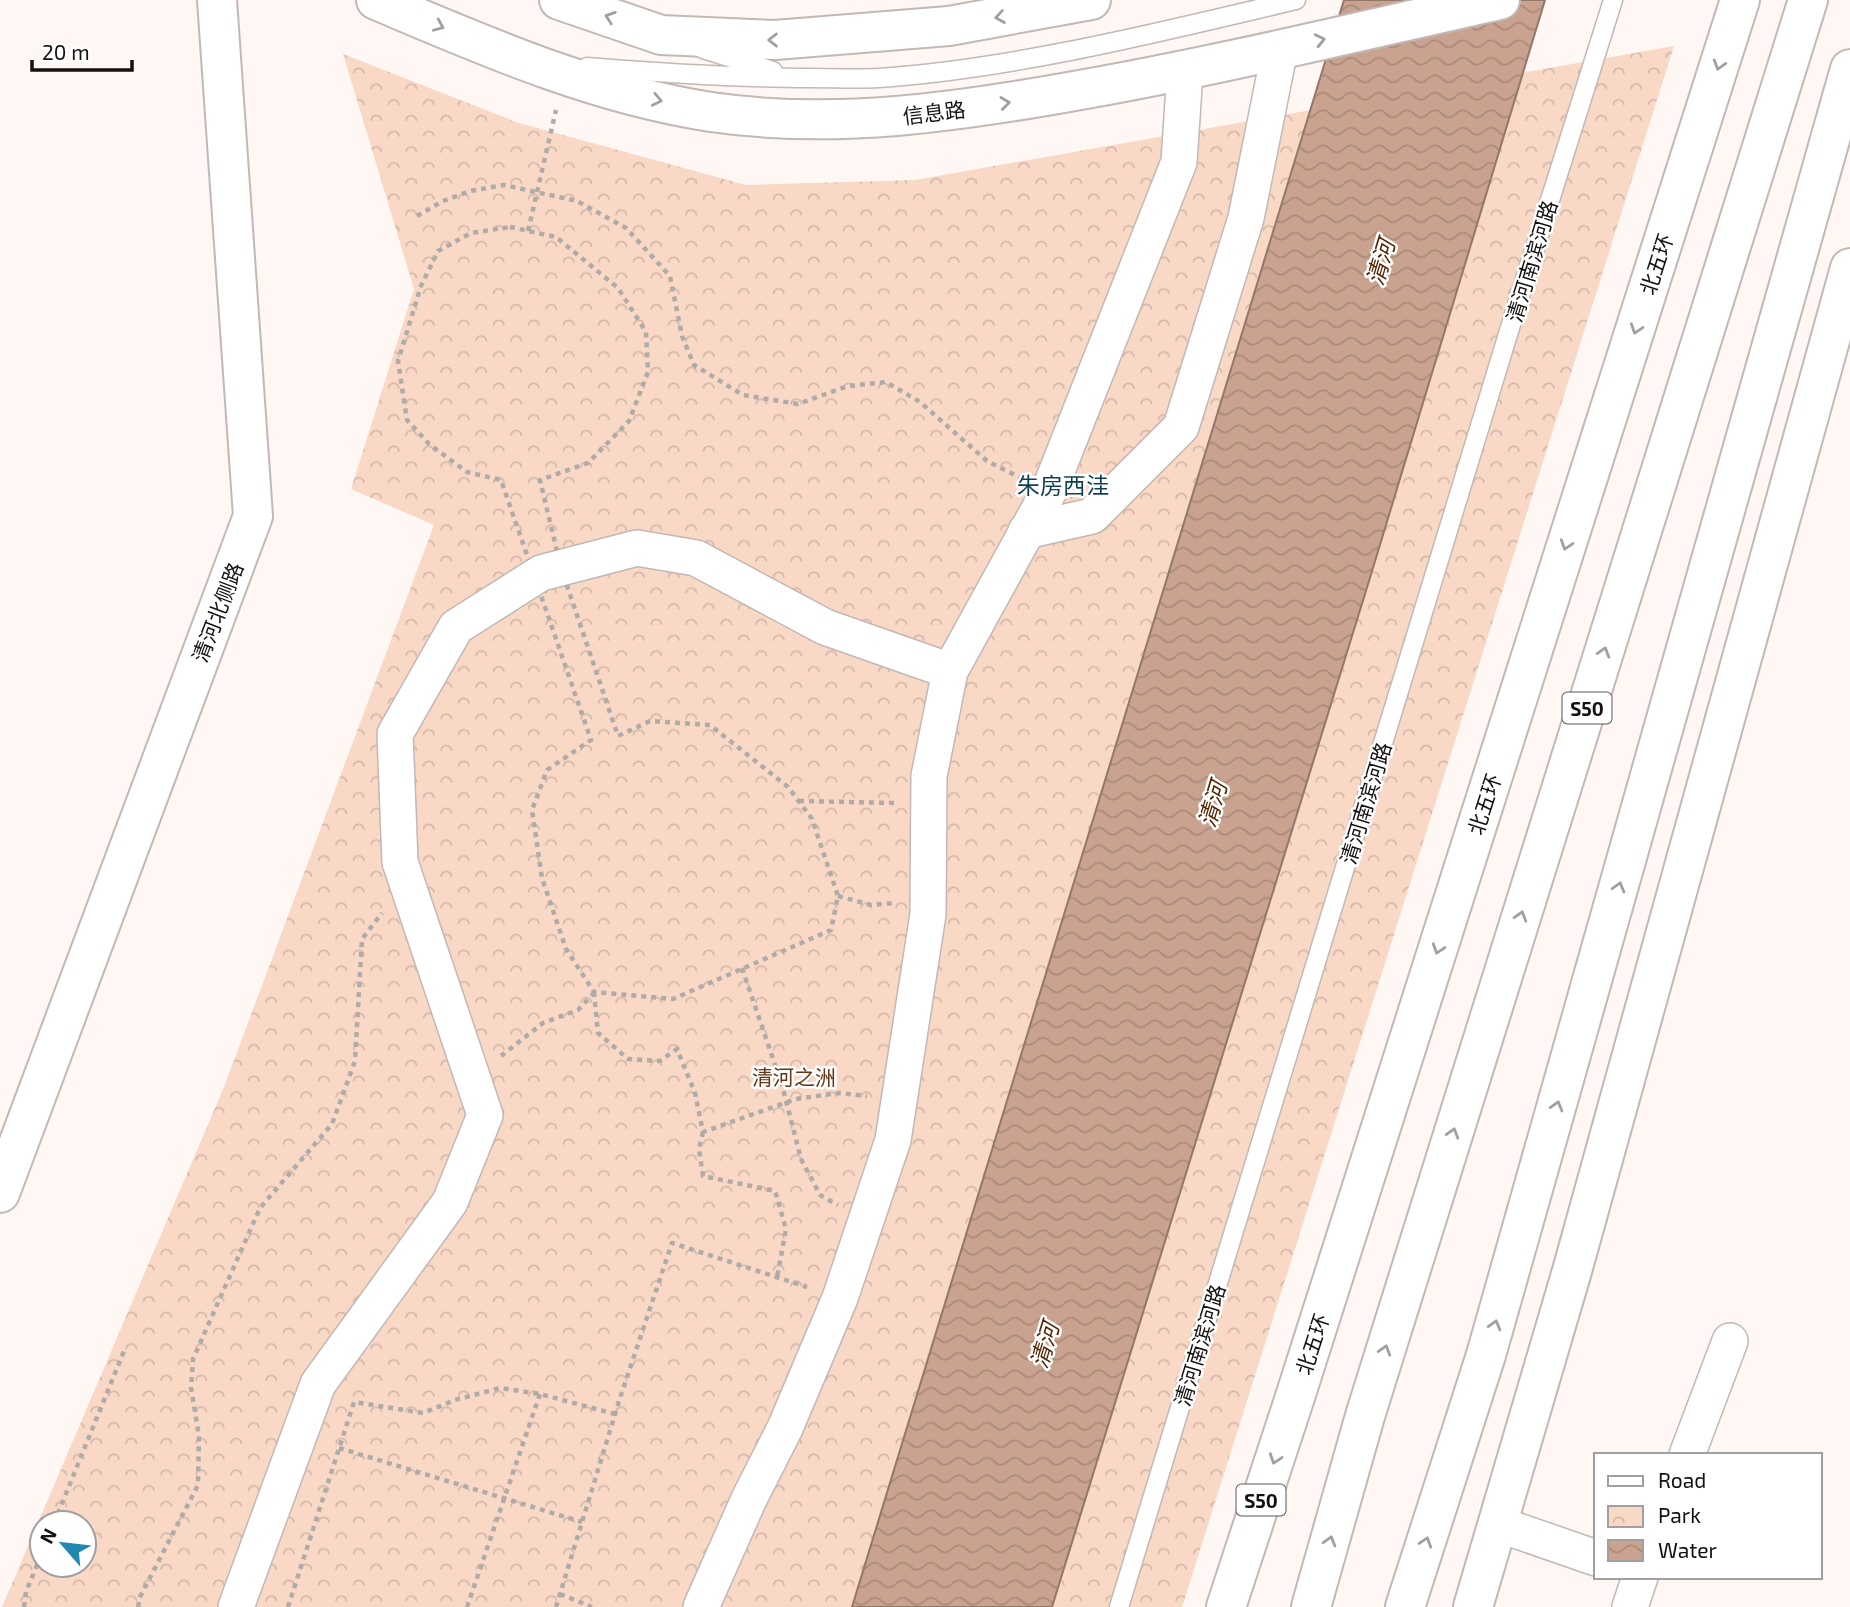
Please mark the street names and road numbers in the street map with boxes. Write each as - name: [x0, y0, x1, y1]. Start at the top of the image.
- street label: 信息路: [901, 96, 967, 128]
- street label: 清河南滨河路: [1501, 197, 1561, 325]
- street label: 北五环: [1634, 230, 1678, 298]
- street label: 清河北侧路: [187, 559, 247, 665]
- road number: S50: [1562, 692, 1612, 723]
- street label: 清河南滨河路: [1335, 739, 1395, 867]
- street label: 北五环: [1462, 770, 1506, 838]
- street label: 清河南滨河路: [1169, 1281, 1229, 1409]
- street label: 北五环: [1290, 1310, 1334, 1378]
- road number: S50: [1236, 1484, 1286, 1516]

